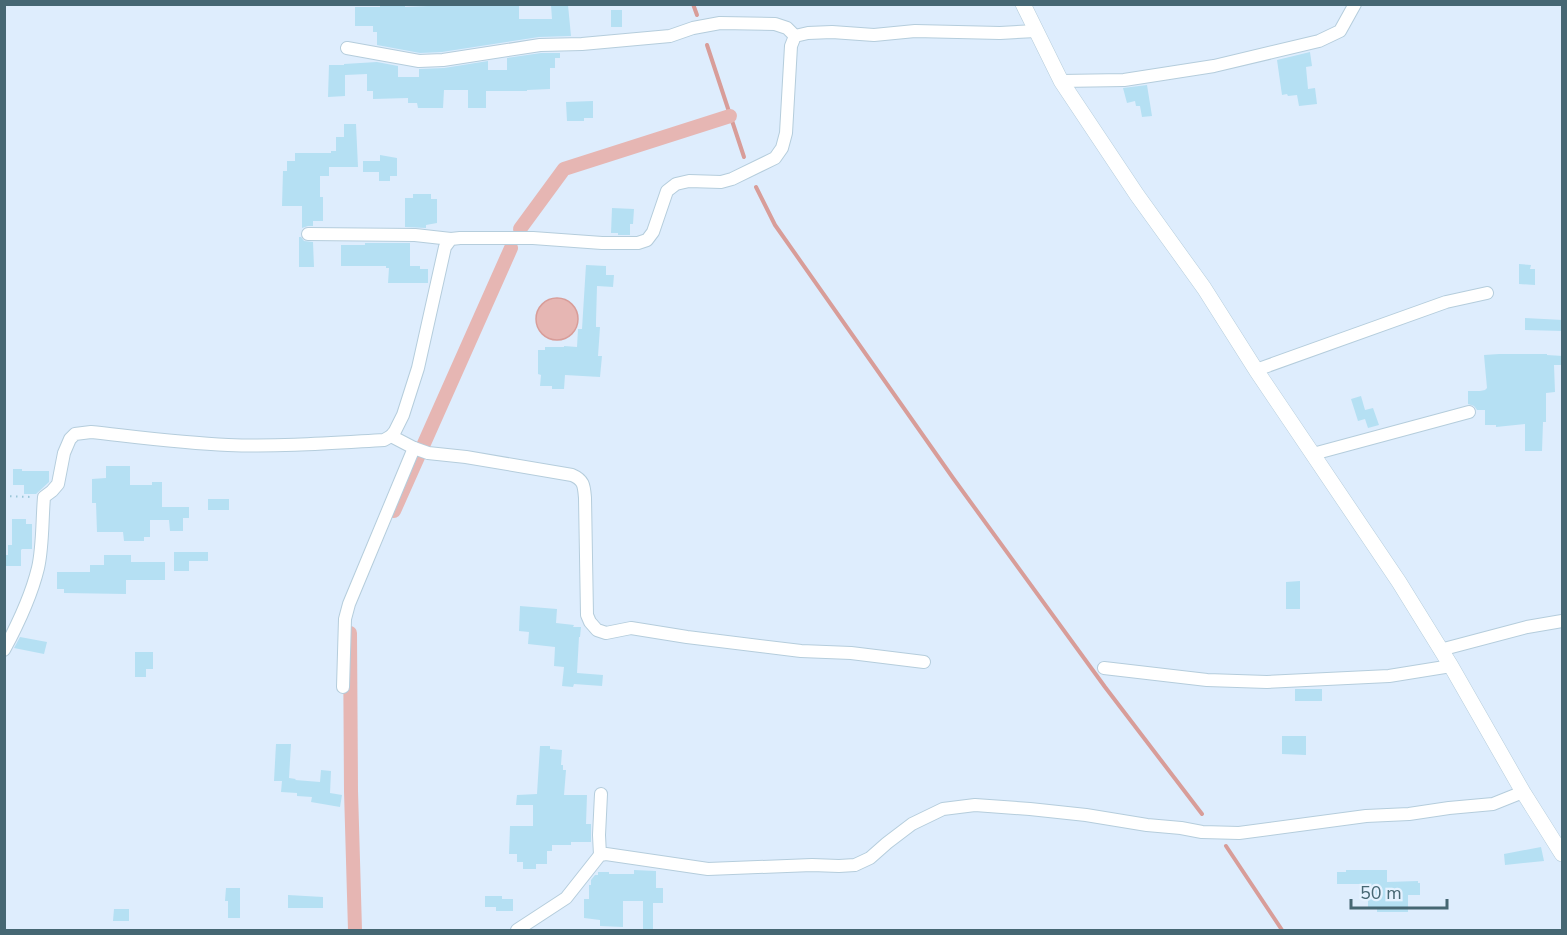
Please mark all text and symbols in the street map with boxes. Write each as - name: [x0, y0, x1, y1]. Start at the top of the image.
- scale bar: [1351, 872, 1447, 910]
- text: 50 m: [1360, 881, 1402, 905]

